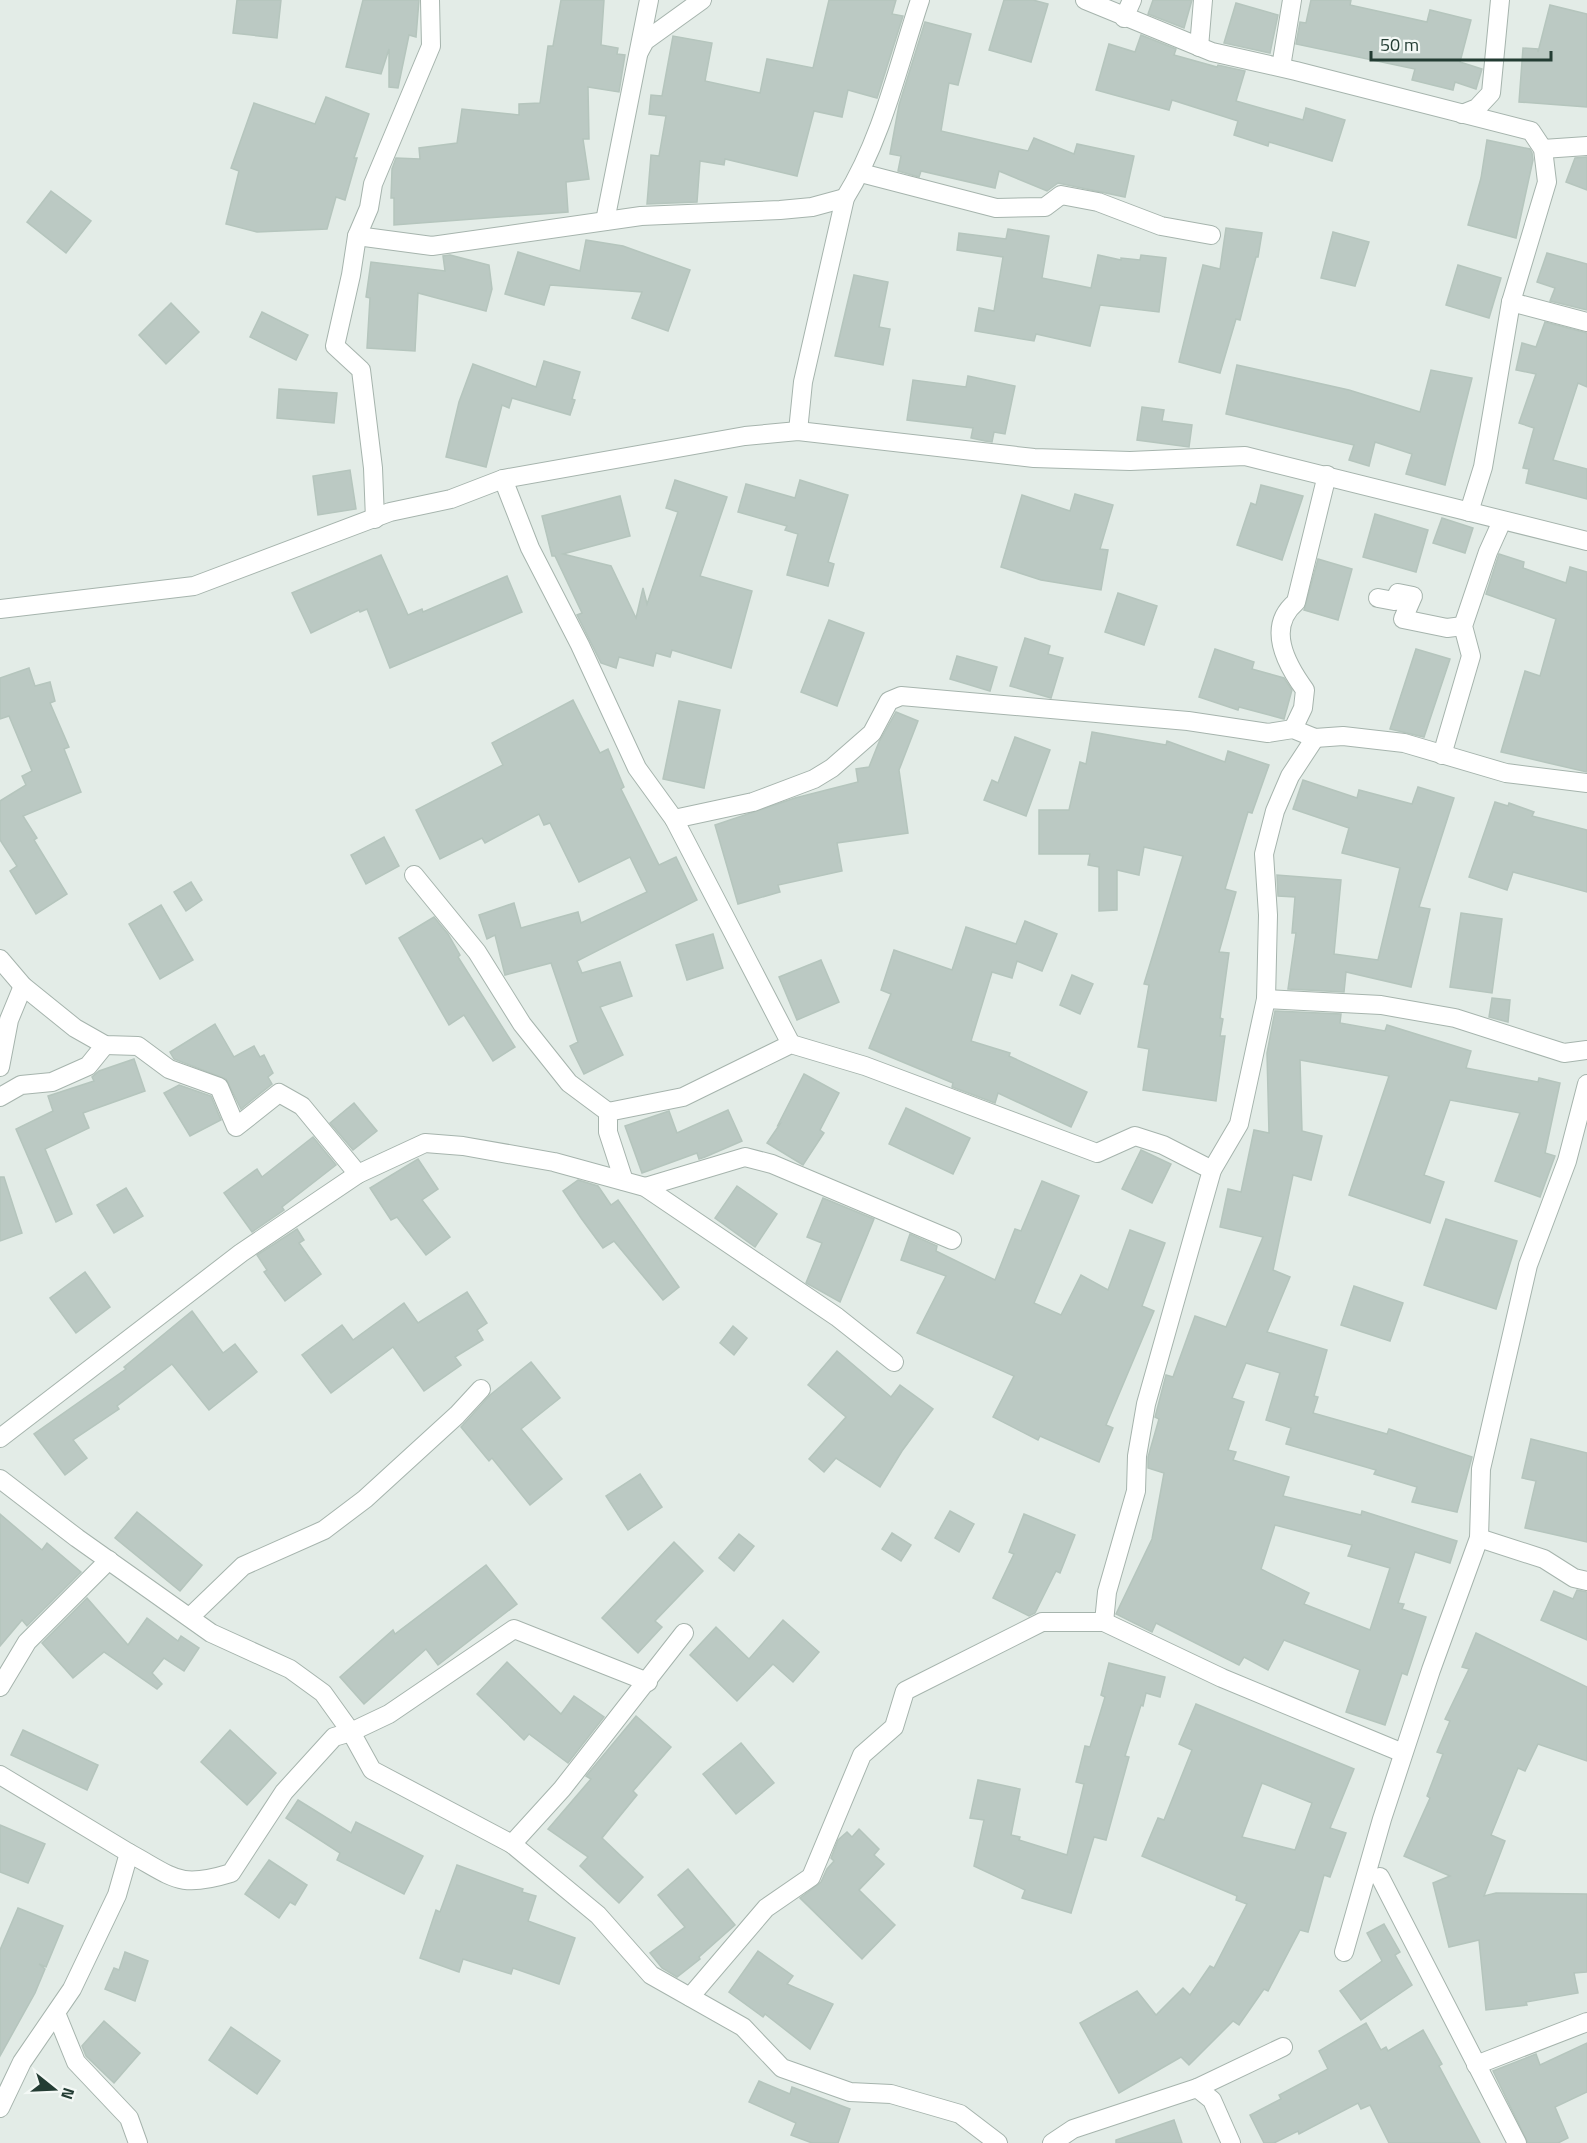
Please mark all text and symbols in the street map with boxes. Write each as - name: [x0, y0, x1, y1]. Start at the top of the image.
- scale bar: [1371, 24, 1551, 62]
- text: 50 m: [1380, 31, 1419, 58]
- north arrow: [24, 2059, 84, 2119]
- text: N: [55, 2085, 81, 2103]

